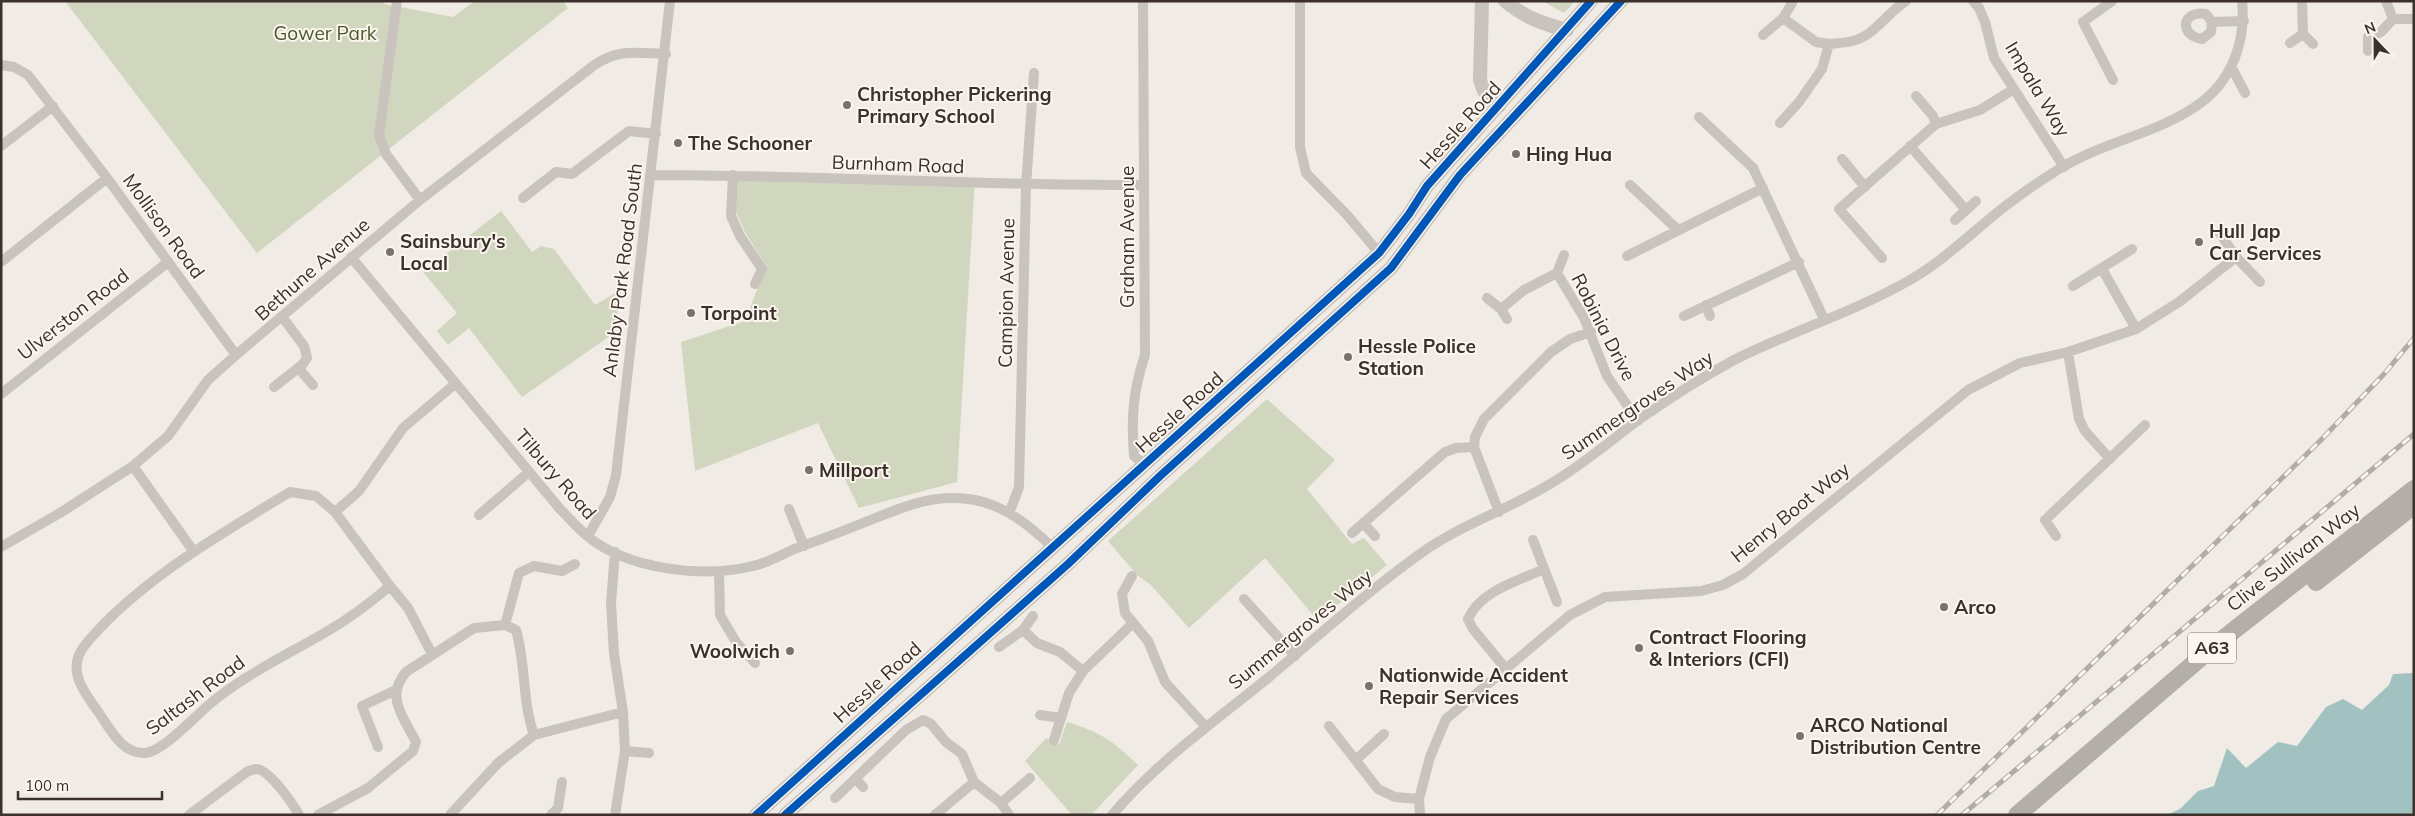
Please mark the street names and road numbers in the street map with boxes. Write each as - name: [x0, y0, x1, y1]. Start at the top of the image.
- street label: Impala Way: [2000, 37, 2076, 141]
- street label: Hessle Road: [1414, 76, 1506, 174]
- street label: Burnham Road: [831, 150, 965, 178]
- street label: Anlaby Park Road South: [597, 162, 647, 378]
- street label: Graham Avenue: [1115, 166, 1139, 308]
- street label: Mollison Road: [118, 169, 210, 283]
- street label: Bethune Avenue: [250, 213, 374, 325]
- street label: Campion Avenue: [993, 218, 1019, 368]
- street label: Ulverston Road: [12, 263, 134, 365]
- street label: Robinia Drive: [1567, 269, 1641, 385]
- street label: Summergroves Way: [1556, 345, 1718, 465]
- street label: Hessle Road: [1130, 366, 1228, 458]
- street label: Tilbury Road: [510, 424, 602, 524]
- street label: Henry Boot Way: [1726, 457, 1854, 567]
- street label: Clive Sullivan Way: [2222, 498, 2364, 616]
- street label: Summergroves Way: [1223, 564, 1377, 694]
- road number: A63: [2188, 632, 2236, 664]
- street label: Hessle Road: [828, 636, 926, 728]
- street label: Saltash Road: [141, 650, 249, 740]

